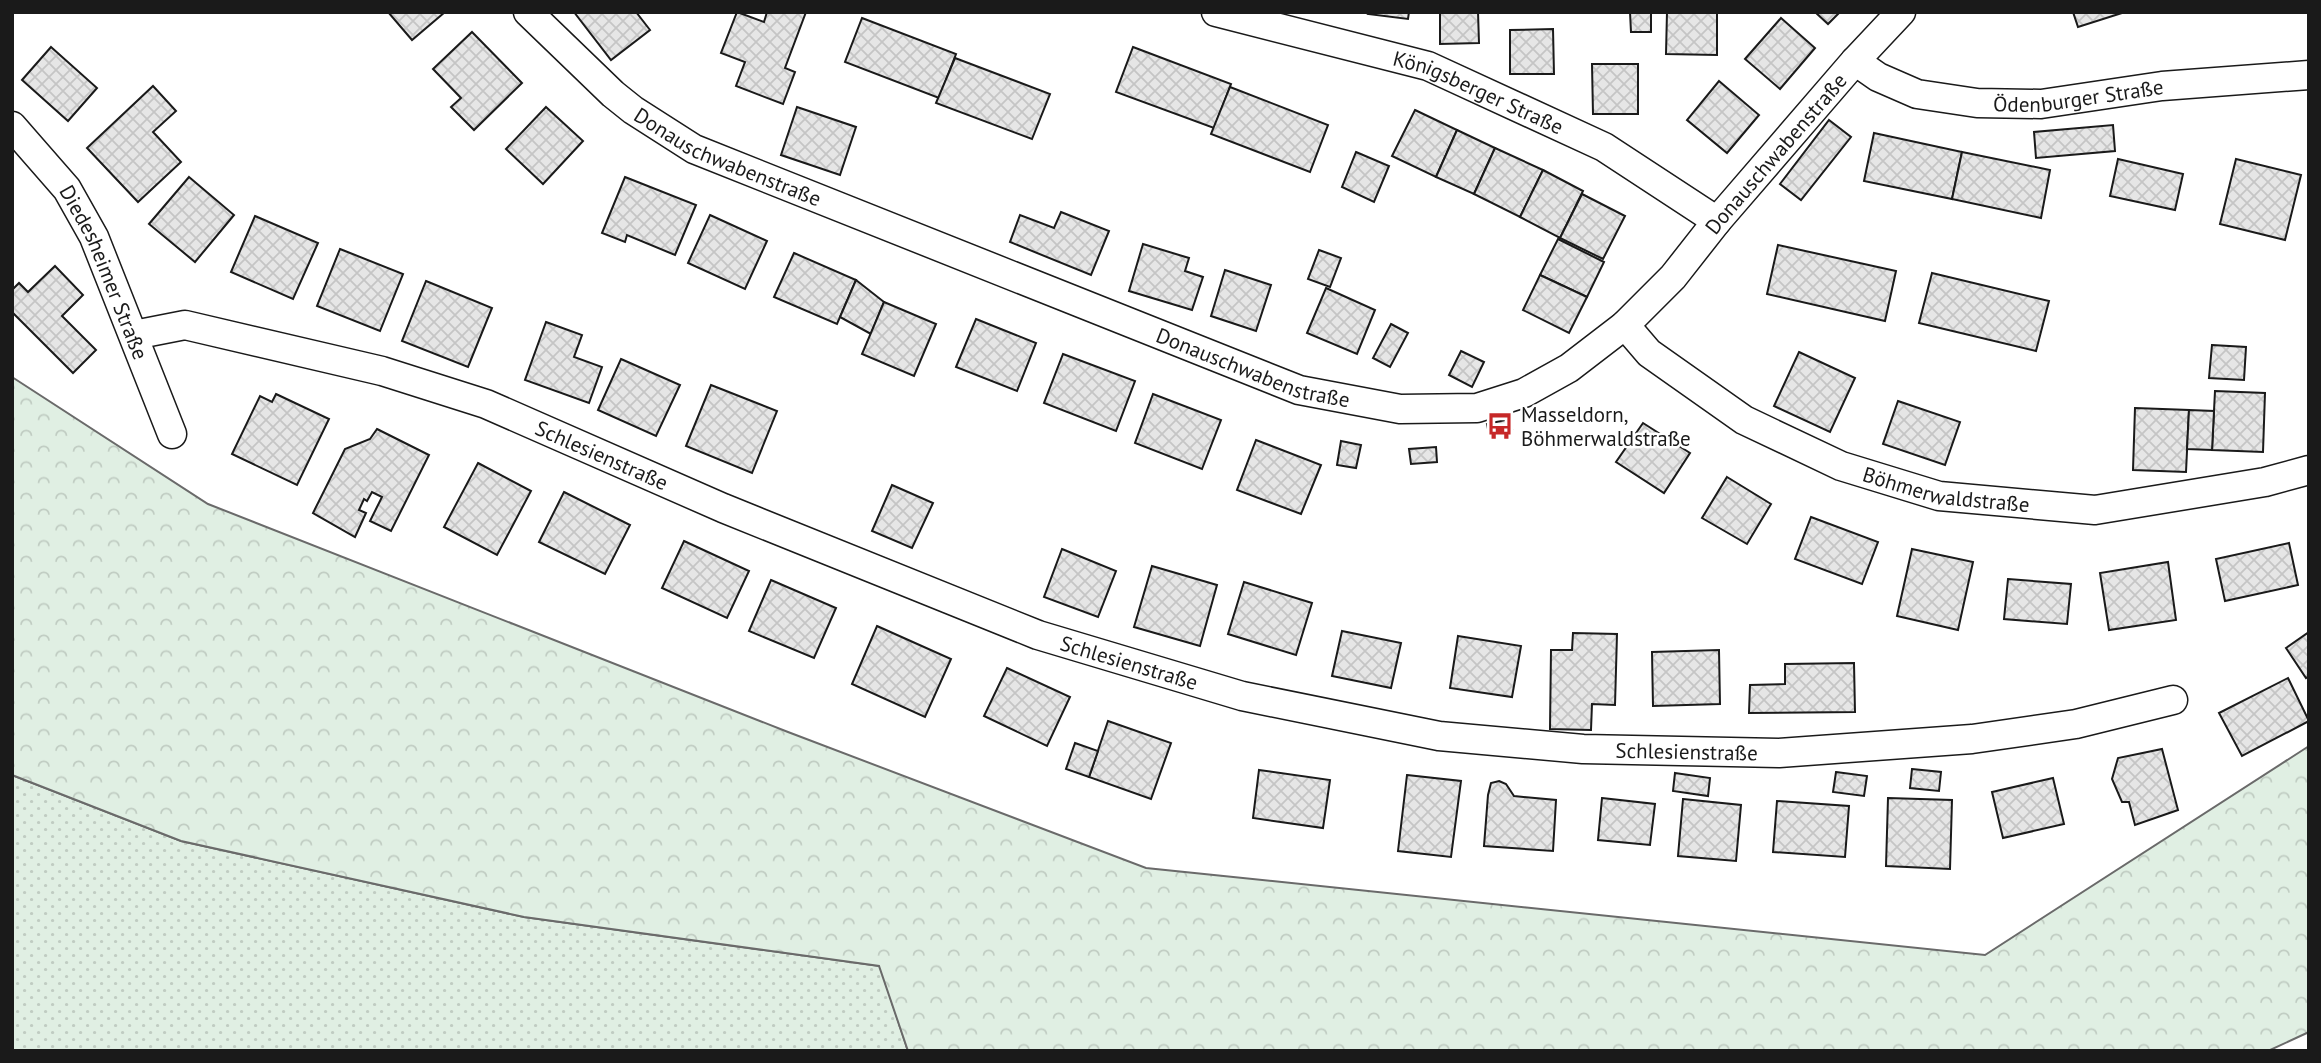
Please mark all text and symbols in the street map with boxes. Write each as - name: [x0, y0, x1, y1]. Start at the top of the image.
- street label: Königsberger Straße: [1390, 44, 1568, 140]
- street label: Donauschwabenstraße: [1699, 67, 1852, 239]
- street label: Ödenburger Straße: [1993, 72, 2165, 117]
- street label: Donauschwabenstraße: [629, 101, 825, 212]
- street label: Diedesheimer Straße: [54, 180, 155, 363]
- street label: Donauschwabenstraße: [1152, 321, 1352, 413]
- place label: Masseldorn, Böhmerwaldstraße: [1521, 401, 1691, 452]
- bus stop icon: Masseldorn, Böhmerwaldstraße: [1485, 411, 1515, 441]
- street label: Schlesienstraße: [531, 414, 673, 496]
- street label: Böhmerwaldstraße: [1860, 460, 2031, 518]
- street label: Schlesienstraße: [1057, 629, 1201, 696]
- street label: Schlesienstraße: [1615, 736, 1758, 766]

